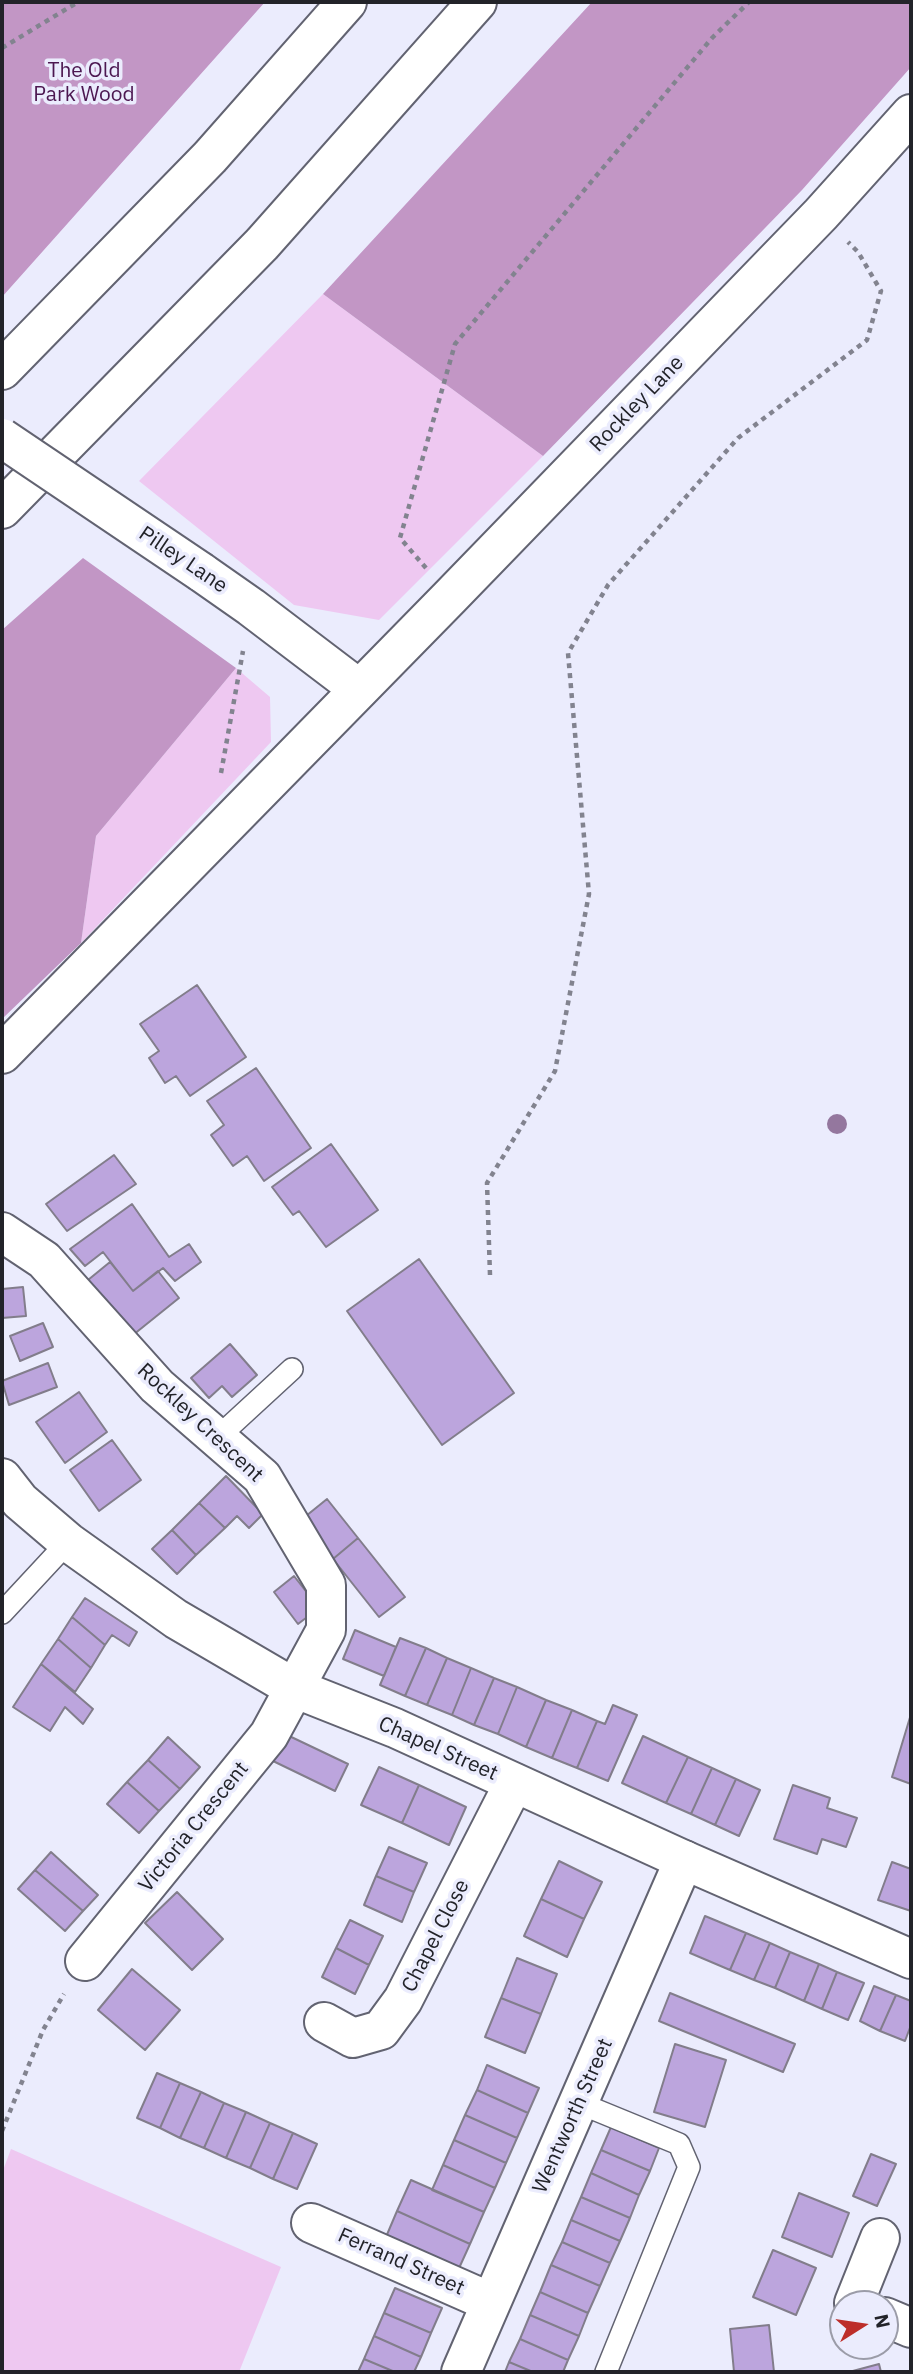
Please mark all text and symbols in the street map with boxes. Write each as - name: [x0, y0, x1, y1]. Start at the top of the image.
- park label: The Old Park Wood: [33, 58, 135, 108]
- street label: Rockley Lane: [585, 351, 689, 457]
- street label: Pilley Lane: [134, 521, 232, 599]
- street label: Rockley Crescent: [132, 1358, 268, 1488]
- street label: Chapel Street: [374, 1711, 502, 1787]
- street label: Victoria Crescent: [134, 1757, 254, 1897]
- street label: Chapel Close: [397, 1876, 475, 1996]
- street label: Wentworth Street: [528, 2035, 618, 2197]
- street label: Ferrand Street: [334, 2223, 468, 2301]
- north arrow: [829, 2290, 899, 2360]
- text: N: [869, 2312, 896, 2330]

